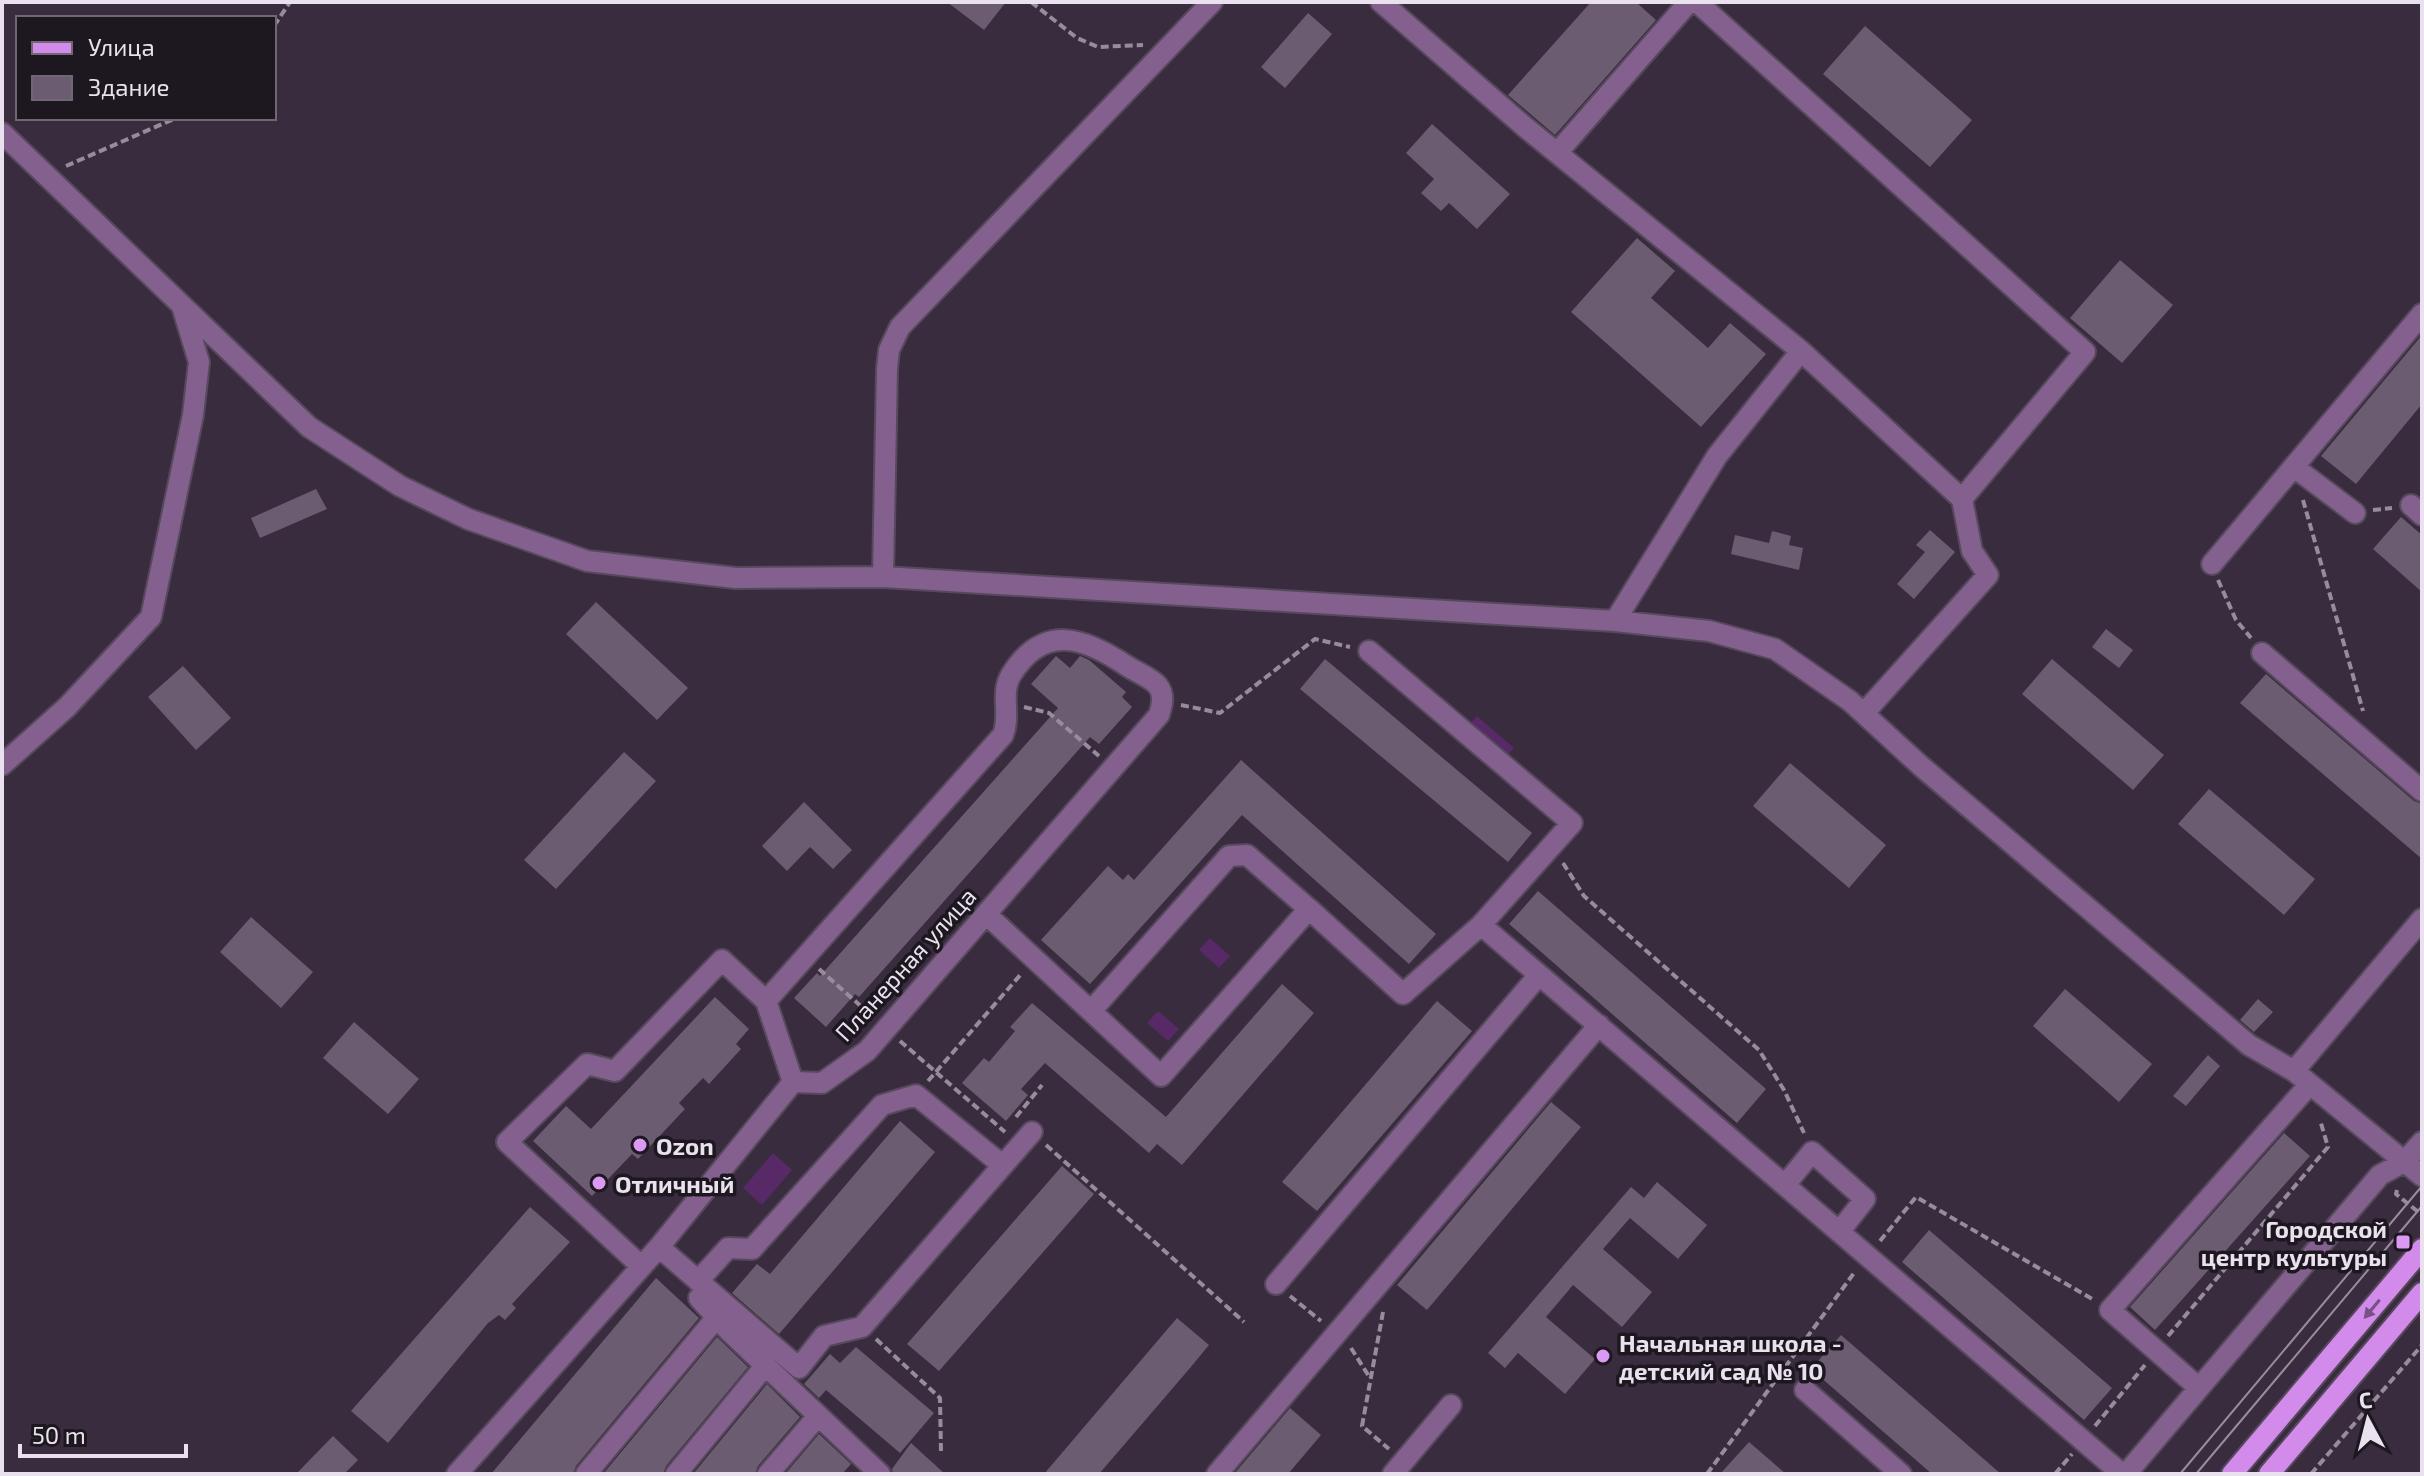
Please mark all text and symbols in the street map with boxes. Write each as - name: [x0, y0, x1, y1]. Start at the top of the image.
- legend: [16, 16, 276, 120]
- text: Улица: [88, 32, 155, 61]
- text: Здание: [88, 72, 170, 101]
- street label: Планерная улица: [829, 881, 982, 1047]
- place label: Ozon: [656, 1131, 714, 1160]
- marker: Ozon: [631, 1136, 649, 1154]
- place label: Отличный: [615, 1169, 734, 1198]
- marker: Отличный: [590, 1174, 608, 1192]
- place label: Городской центр культуры: [2201, 1214, 2387, 1271]
- marker: Городской центр культуры: [2394, 1233, 2412, 1251]
- one-way arrow: [2364, 1299, 2381, 1319]
- place label: Начальная школа - детский сад № 10: [1619, 1328, 1842, 1385]
- marker: Начальная школа - детский сад № 10: [1594, 1347, 1612, 1365]
- north arrow: [2328, 1380, 2408, 1460]
- text: С: [2357, 1385, 2374, 1413]
- scale bar: [20, 1408, 186, 1458]
- text: 50 m: [32, 1420, 86, 1449]

